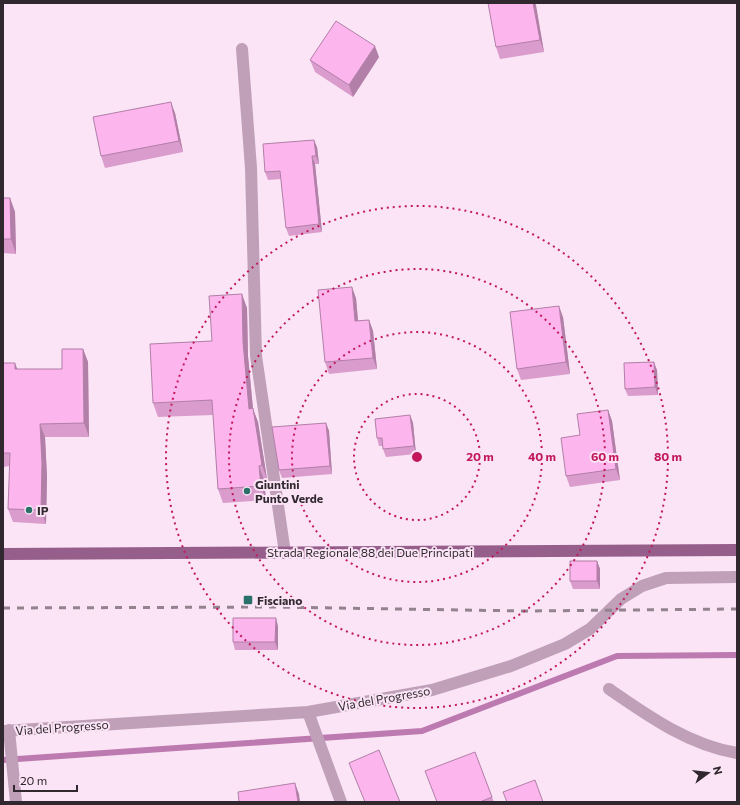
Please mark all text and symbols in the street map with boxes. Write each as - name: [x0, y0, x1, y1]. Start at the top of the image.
- text: 20 m: [466, 449, 494, 463]
- text: 40 m: [528, 449, 556, 463]
- text: 60 m: [591, 449, 619, 463]
- text: 80 m: [654, 449, 682, 463]
- centre of rings: [410, 450, 424, 464]
- place label: Giuntini Punto Verde: [255, 477, 323, 505]
- marker: Giuntini Punto Verde: [242, 486, 252, 496]
- place label: IP: [37, 503, 49, 517]
- marker: IP: [24, 505, 34, 515]
- street label: Strada Regionale 88 dei Due Principati: [267, 545, 473, 559]
- place label: Fisciano: [257, 593, 302, 607]
- marker: Fisciano: [242, 594, 254, 606]
- street label: Via del Progresso: [337, 683, 431, 713]
- street label: Via del Progresso: [15, 717, 109, 737]
- north arrow: [688, 753, 728, 793]
- text: N: [711, 765, 725, 776]
- scale bar: [14, 767, 77, 793]
- text: 20 m: [20, 773, 47, 787]

